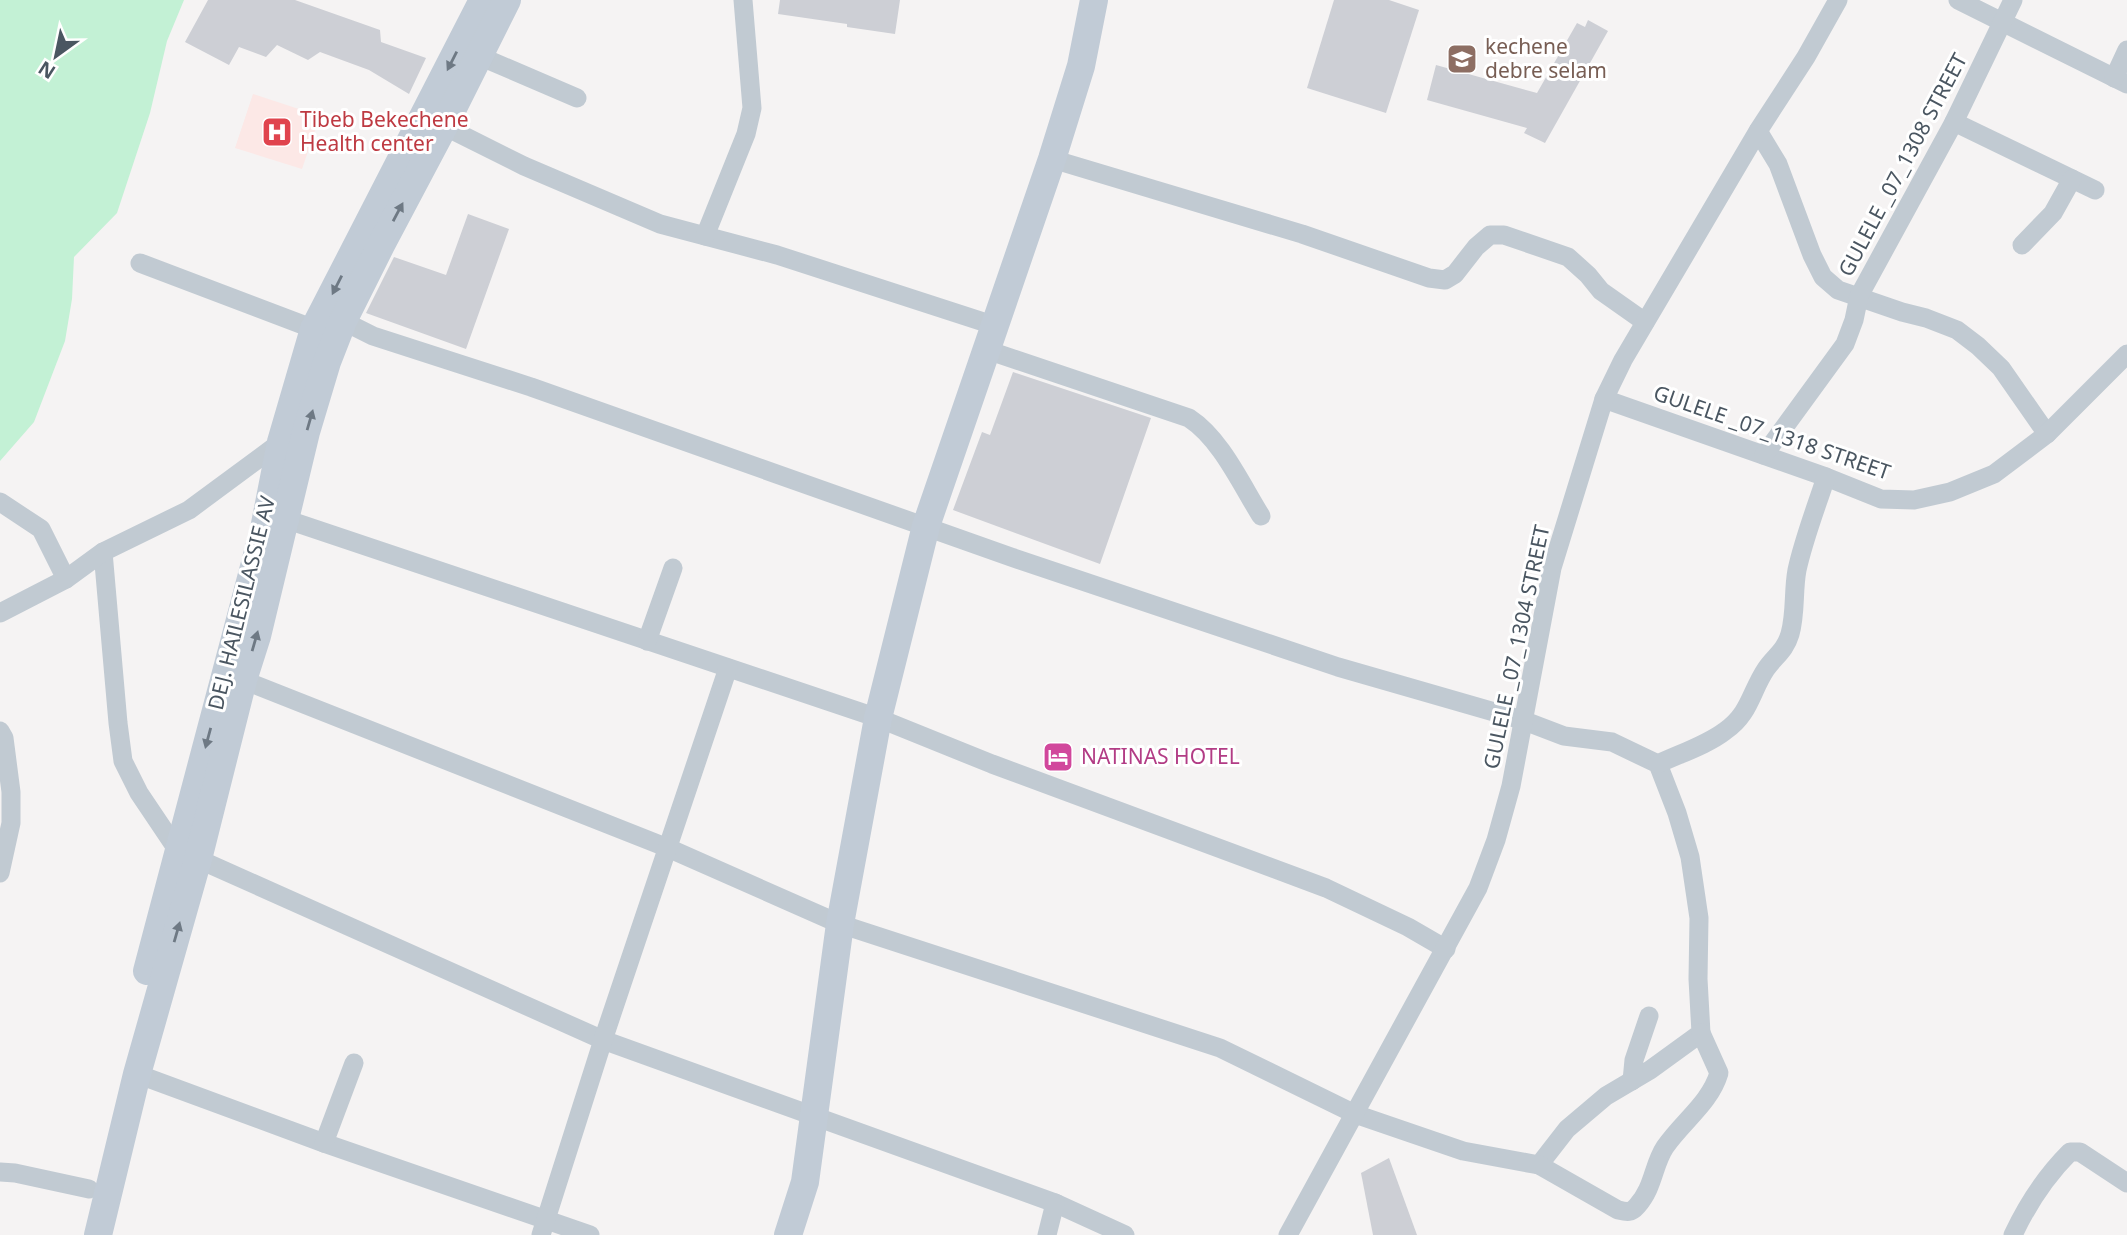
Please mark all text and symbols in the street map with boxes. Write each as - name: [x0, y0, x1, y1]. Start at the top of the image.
- north arrow: [21, 21, 91, 91]
- place label: kechene debre selam: [1485, 32, 1607, 84]
- school or university icon: kechene debre selam: [1445, 42, 1479, 76]
- street label: GULELE _07_1308 STREET: [1831, 48, 1973, 281]
- one-way arrow: [446, 51, 458, 71]
- text: N: [33, 55, 60, 85]
- place label: Tibeb Bekechene Health center: [300, 105, 469, 157]
- hospital icon: Tibeb Bekechene Health center: [260, 115, 294, 149]
- one-way arrow: [393, 202, 404, 222]
- one-way arrow: [331, 275, 342, 295]
- street label: GULELE _07_1318 STREET: [1650, 378, 1895, 486]
- one-way arrow: [305, 410, 315, 431]
- street label: DEJ. HAILESILASSIE AV: [201, 493, 281, 713]
- street label: GULELE _07_1304 STREET: [1476, 522, 1556, 771]
- one-way arrow: [250, 630, 260, 651]
- one-way arrow: [202, 727, 213, 749]
- hotel icon: NATINAS HOTEL: [1041, 740, 1075, 774]
- place label: NATINAS HOTEL: [1081, 742, 1240, 770]
- one-way arrow: [173, 921, 183, 942]

